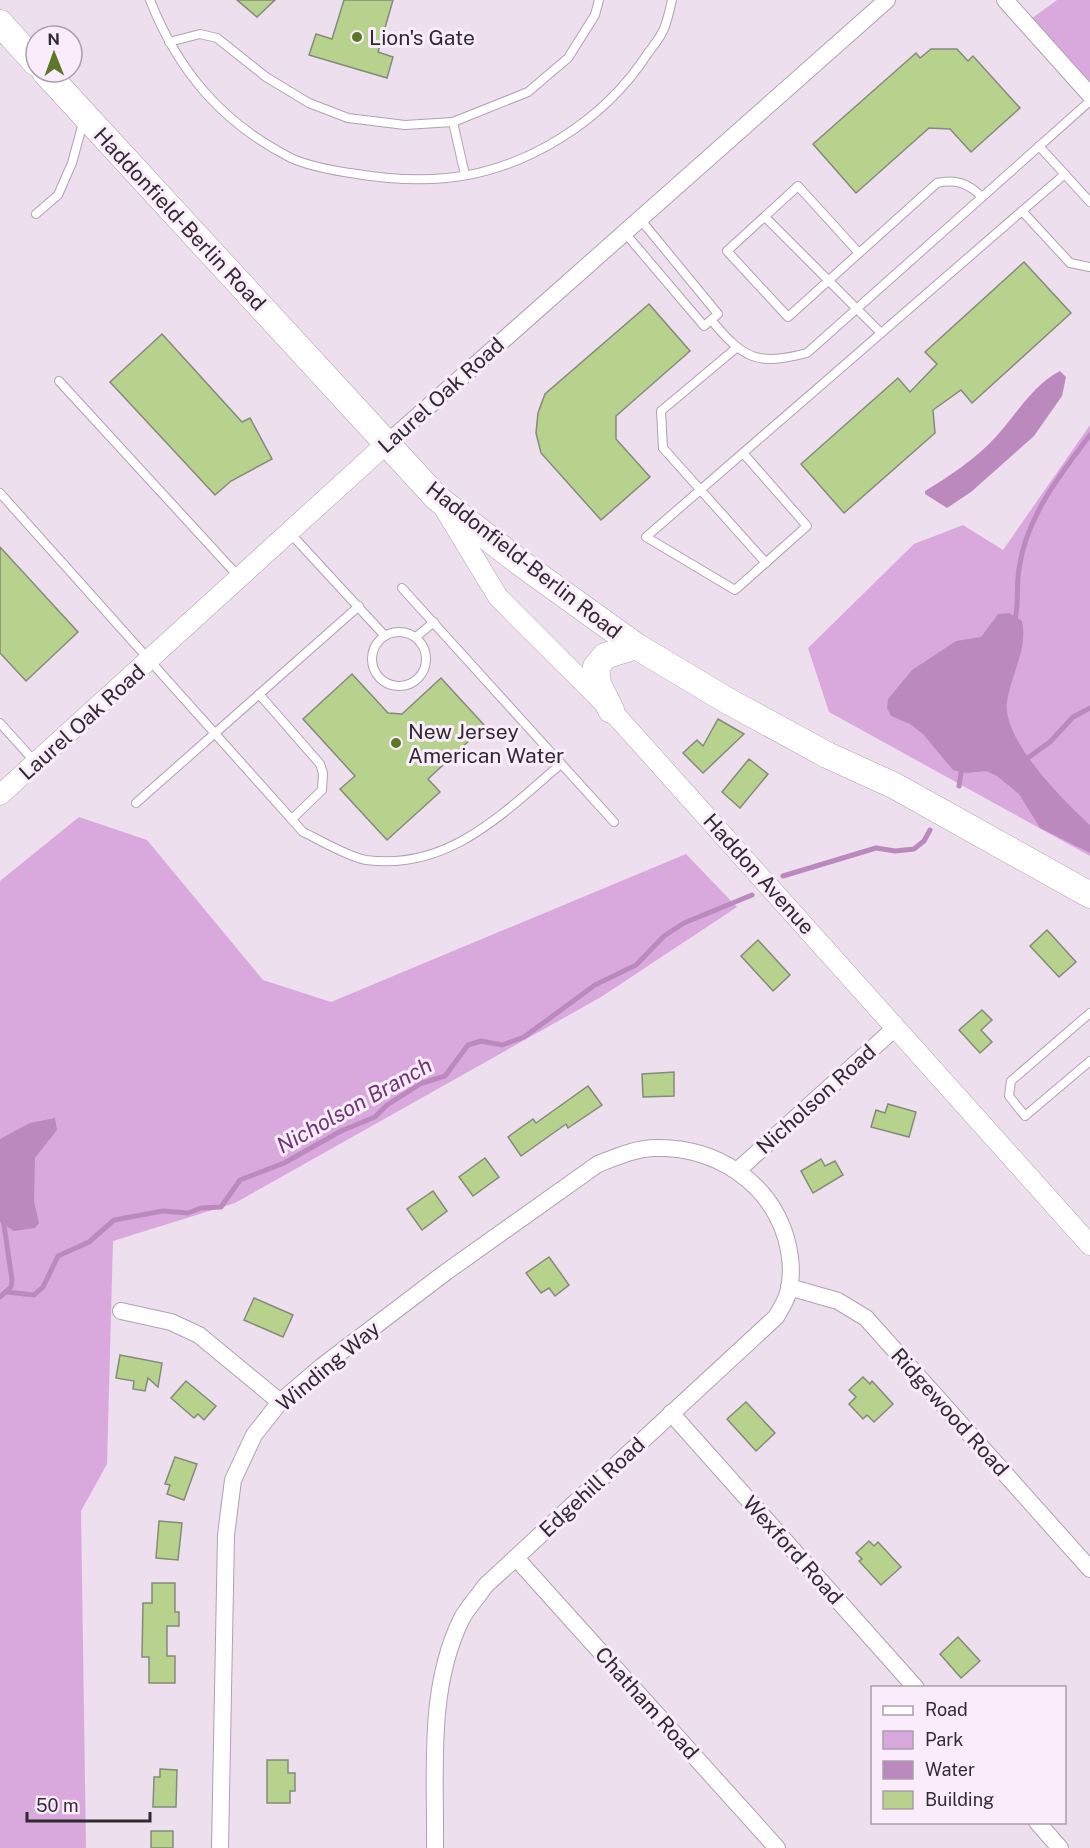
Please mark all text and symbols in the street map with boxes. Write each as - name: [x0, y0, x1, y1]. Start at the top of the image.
- north arrow: [24, 24, 84, 84]
- place label: Lion's Gate: [369, 25, 475, 50]
- text: N: [47, 30, 60, 49]
- marker: Lion's Gate: [350, 30, 364, 44]
- street label: Haddonfield-Berlin Road: [89, 122, 271, 316]
- street label: Laurel Oak Road: [373, 332, 509, 458]
- street label: Haddonfield-Berlin Road: [421, 476, 627, 644]
- street label: Laurel Oak Road: [14, 659, 150, 785]
- place label: New Jersey American Water: [408, 719, 564, 768]
- marker: New Jersey American Water: [389, 736, 403, 750]
- street label: Haddon Avenue: [698, 808, 820, 940]
- street label: Nicholson Road: [751, 1039, 881, 1159]
- water label: Nicholson Branch: [272, 1052, 436, 1158]
- street label: Winding Way: [271, 1316, 385, 1416]
- street label: Ridgewood Road: [886, 1343, 1014, 1481]
- street label: Edgehill Road: [534, 1432, 650, 1542]
- street label: Wexford Road: [738, 1490, 848, 1610]
- street label: Chatham Road: [590, 1642, 704, 1764]
- legend: [871, 1686, 1066, 1824]
- text: Road: [925, 1699, 968, 1720]
- text: Park: [925, 1729, 963, 1750]
- text: Water: [925, 1759, 975, 1780]
- scale bar: [27, 1785, 150, 1823]
- text: Building: [925, 1789, 994, 1810]
- text: 50 m: [36, 1795, 79, 1816]

